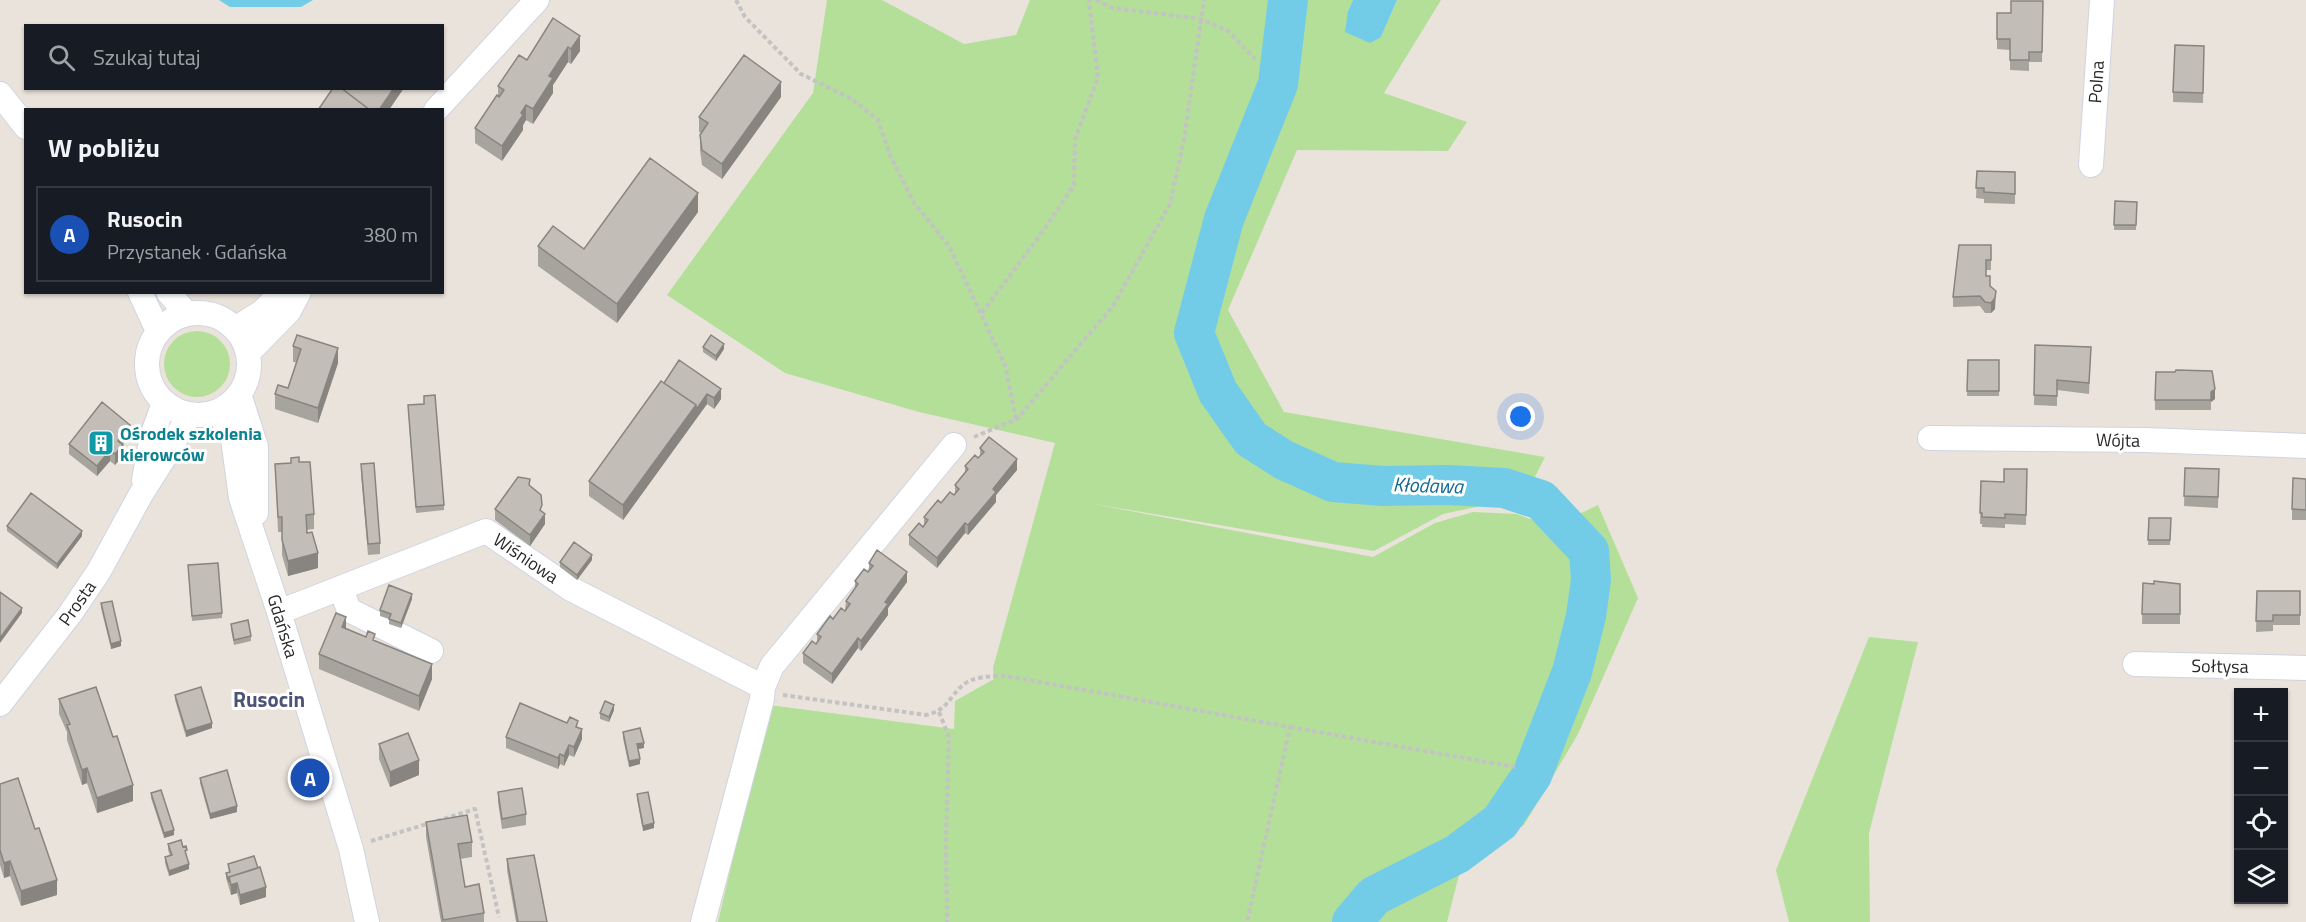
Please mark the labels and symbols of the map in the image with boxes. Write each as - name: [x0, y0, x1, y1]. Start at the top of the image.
- street label: Polna: [2081, 60, 2111, 104]
- your location: [1506, 402, 1535, 431]
- place label: Ośrodek szkolenia kierowców: [120, 420, 262, 468]
- street label: Wójta: [2096, 426, 2140, 454]
- building icon: Ośrodek szkolenia kierowców: [86, 428, 116, 458]
- water label: Kłodawa: [1392, 468, 1465, 502]
- street label: Wiśniowa: [488, 526, 564, 590]
- street label: Prosta: [52, 575, 102, 631]
- street label: Gdańska: [261, 591, 305, 661]
- street label: Sołtysa: [2191, 652, 2249, 680]
- district label: Rusocin: [233, 683, 305, 715]
- pin: A: [290, 756, 330, 800]

